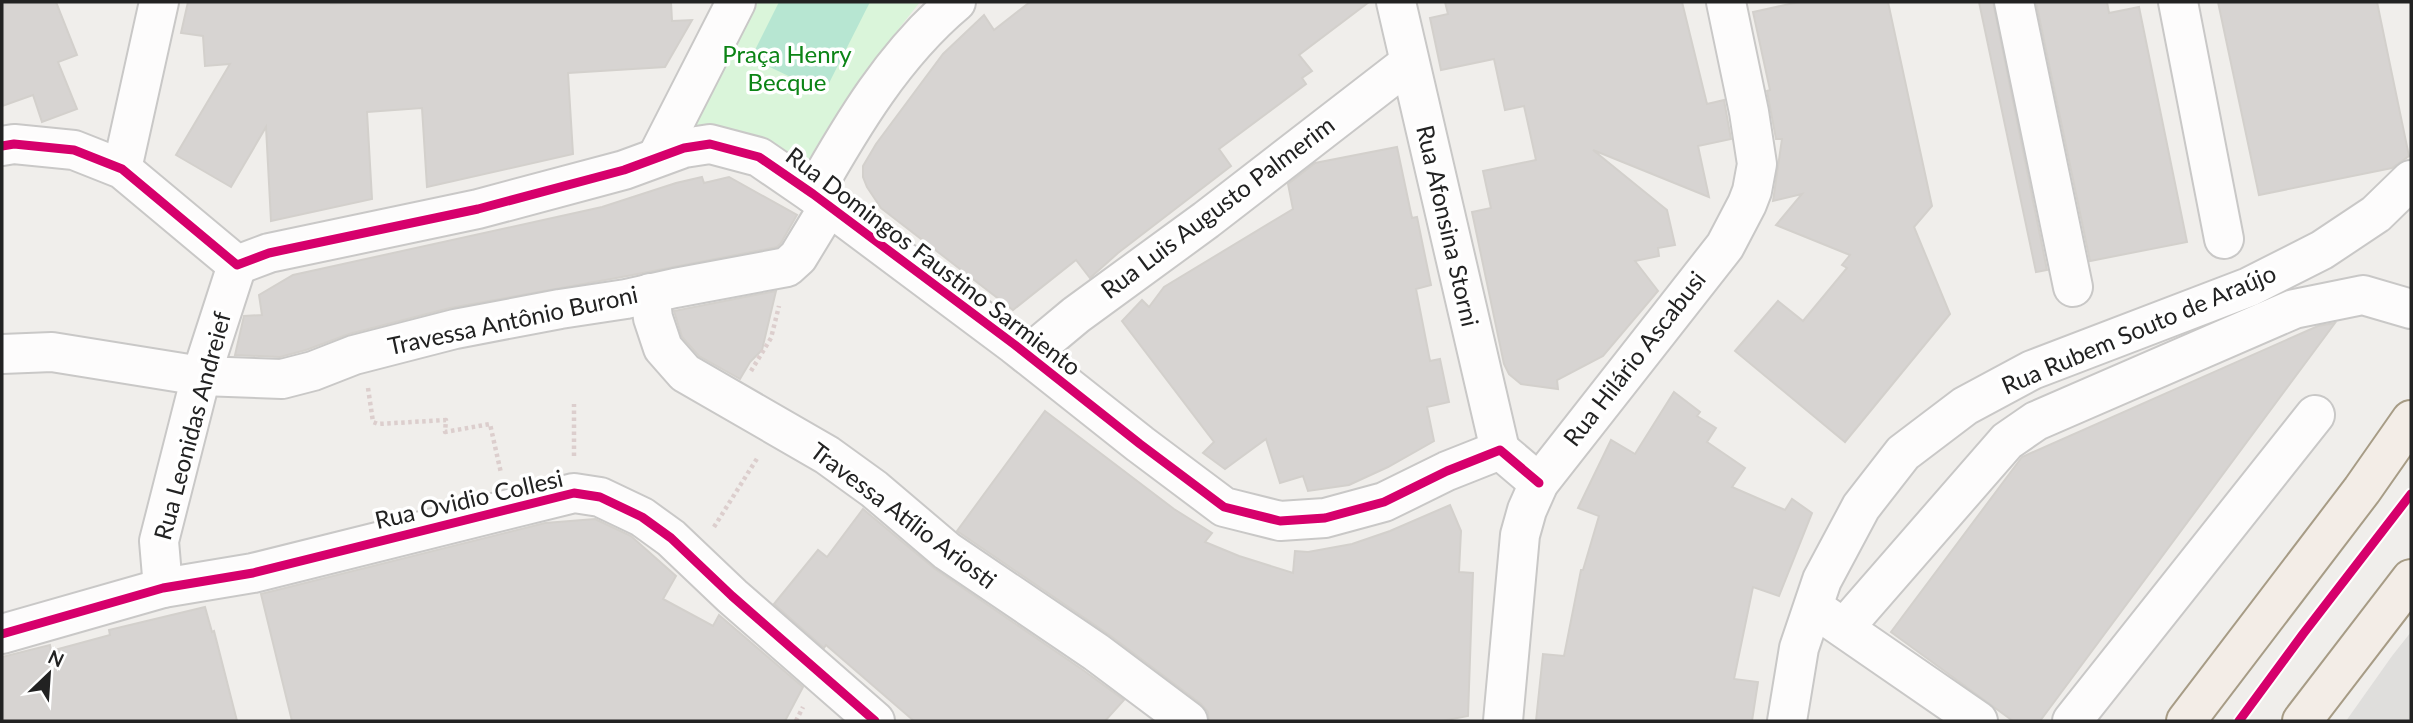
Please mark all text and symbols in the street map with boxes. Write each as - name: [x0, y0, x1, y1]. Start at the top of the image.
- park label: Praça Henry Becque: [722, 39, 852, 96]
- street label: Rua Luis Augusto Palmerim: [1095, 110, 1339, 304]
- street label: Rua Afonsina Storni: [1411, 122, 1486, 329]
- street label: Rua Domingos Faustino Sarmiento: [781, 140, 1087, 381]
- street label: Rua Rubem Souto de Araújo: [1997, 258, 2280, 400]
- street label: Rua Hilário Ascabusi: [1557, 265, 1711, 451]
- street label: Travessa Antônio Buroni: [385, 279, 640, 360]
- street label: Rua Leonidas Andreief: [147, 308, 236, 543]
- street label: Travessa Atílio Ariosti: [805, 435, 1003, 594]
- street label: Rua Ovidio Collesi: [372, 463, 565, 534]
- north arrow: [14, 639, 84, 709]
- text: N: [45, 645, 68, 672]

